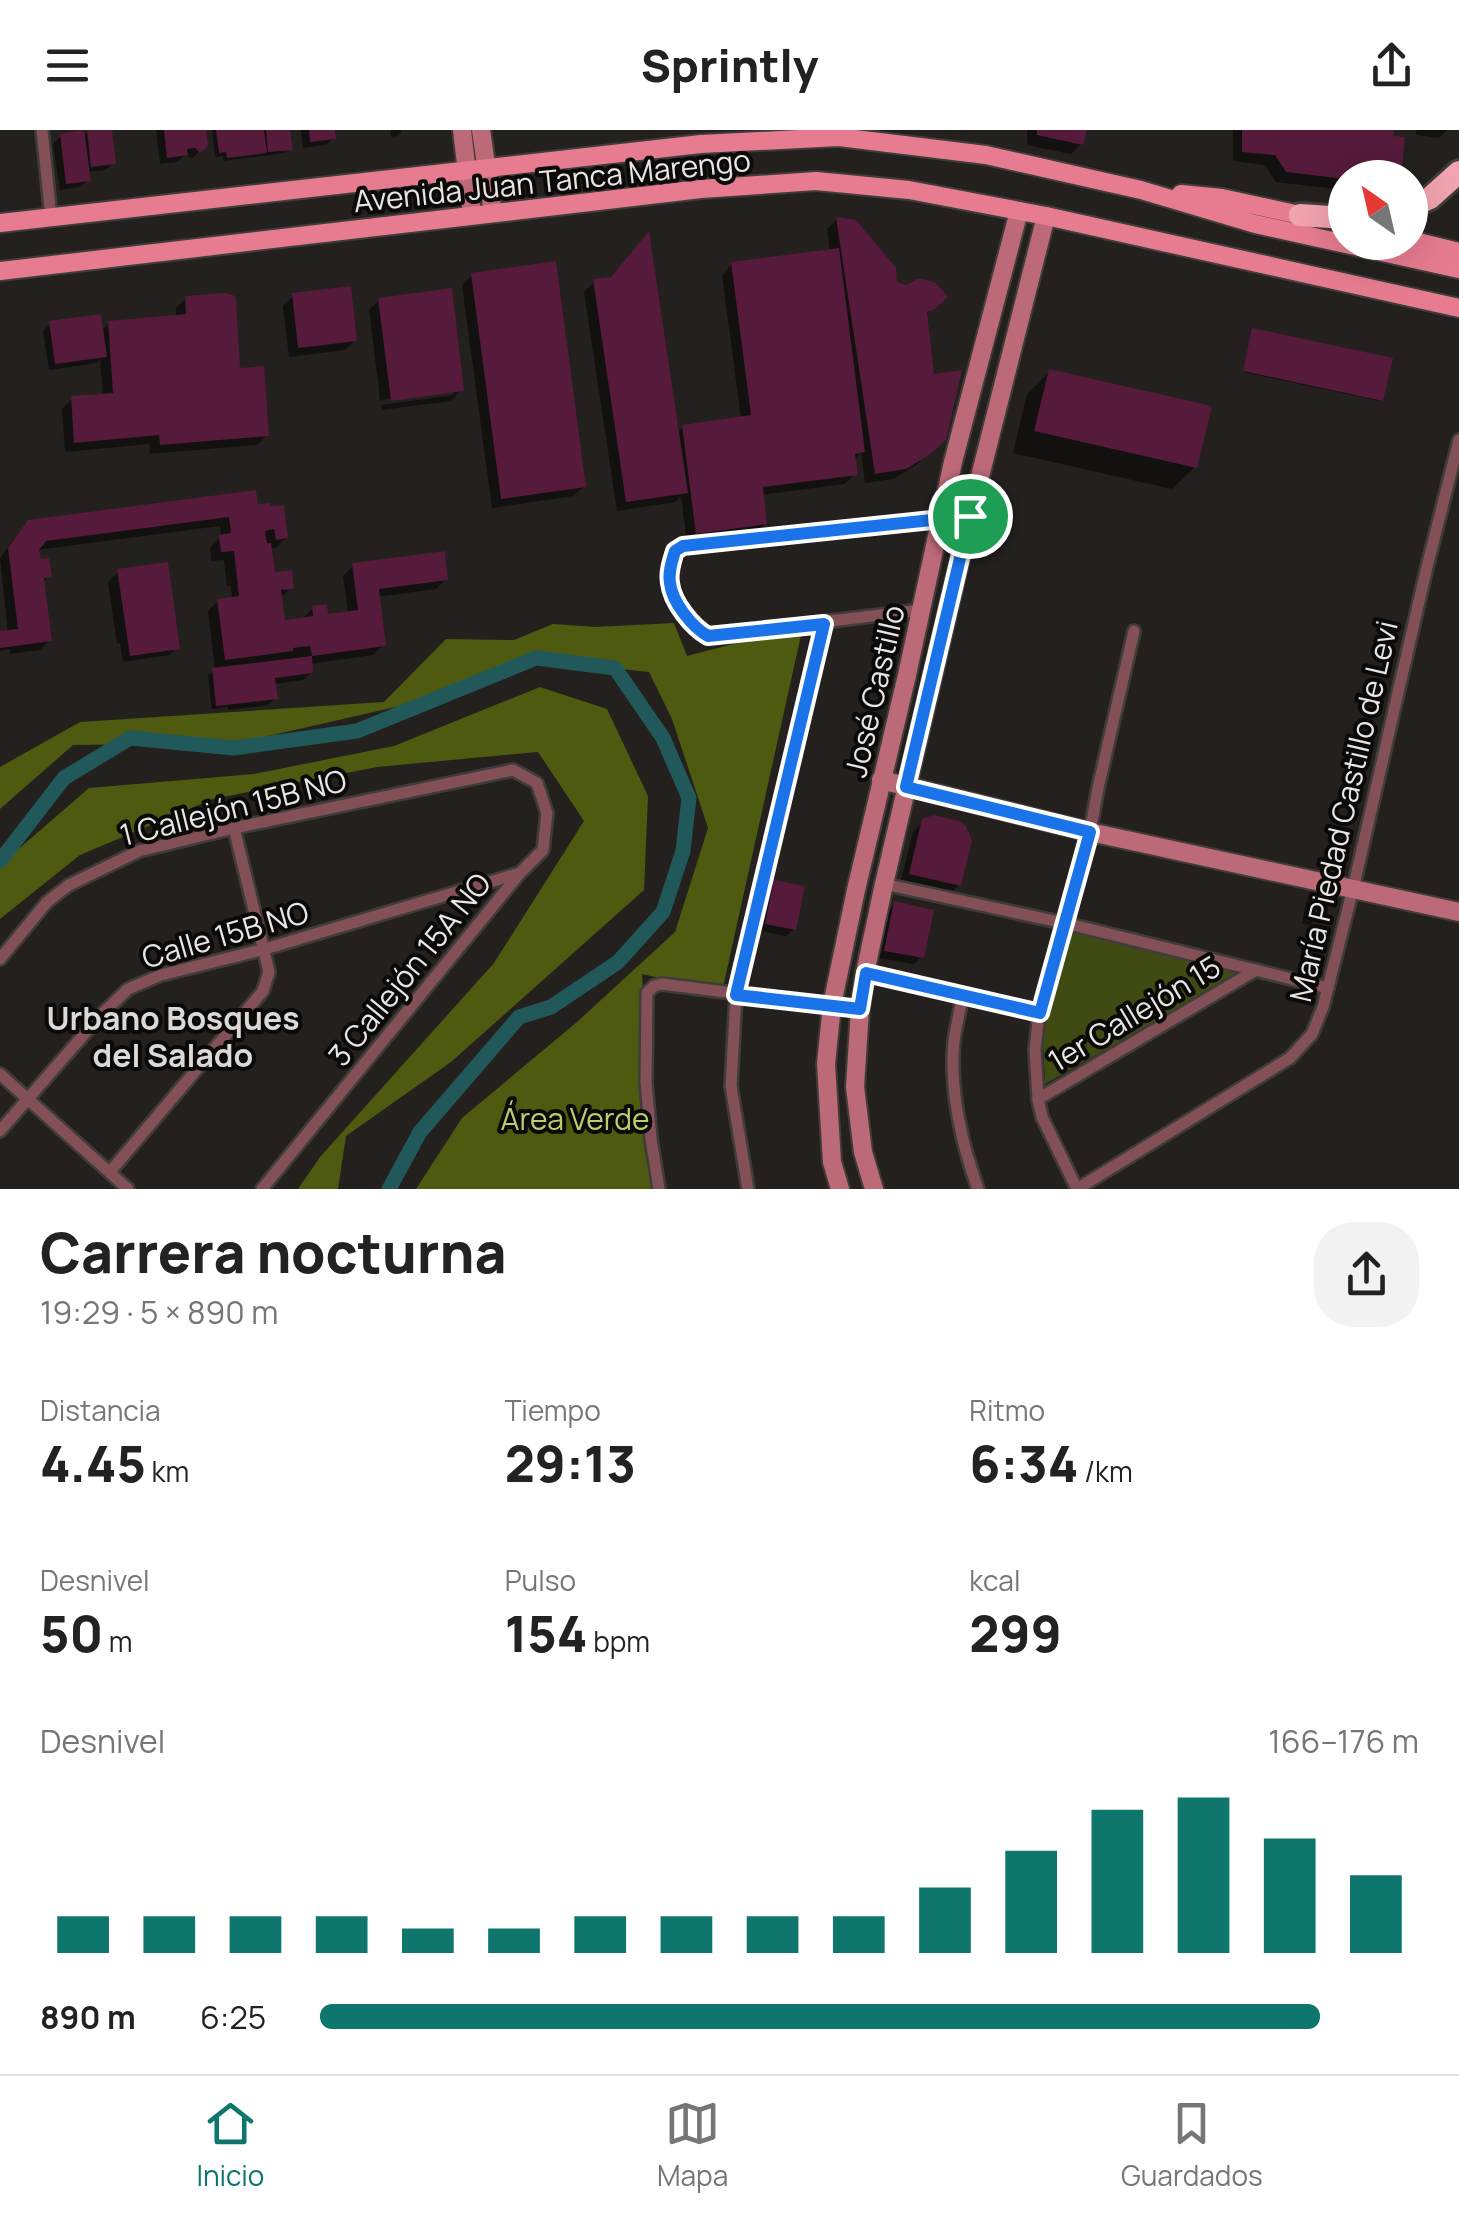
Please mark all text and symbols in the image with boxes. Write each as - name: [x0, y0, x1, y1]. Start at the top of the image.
- text: Sprintly: [641, 34, 818, 96]
- icon: menu: [40, 38, 95, 93]
- icon: share: [1364, 38, 1419, 93]
- street label: Avenida Juan Tanca Marengo: [351, 139, 753, 221]
- north arrow: [1328, 160, 1428, 260]
- map controls: [1328, 160, 1428, 260]
- pin: [928, 474, 1013, 559]
- icon: arrive: [943, 489, 998, 544]
- street label: José Castillo: [834, 601, 914, 781]
- street label: María Piedad Castillo de Levi: [1279, 617, 1407, 1005]
- street label: 1 Callejón 15B NO: [115, 759, 351, 855]
- street label: 3 Callejón 15A NO: [318, 864, 500, 1074]
- street label: Calle 15B NO: [137, 891, 313, 977]
- street label: 1er Callejón 15: [1040, 946, 1228, 1080]
- district label: Urbano Bosques del Salado: [46, 996, 300, 1077]
- park label: Área Verde: [500, 1098, 650, 1139]
- text: Carrera nocturna: [40, 1214, 507, 1290]
- button: share: [1314, 1222, 1419, 1327]
- text: 19:29 · 5 × 890 m: [40, 1290, 278, 1334]
- text: Distancia: [40, 1391, 161, 1429]
- text: Tiempo: [505, 1391, 601, 1429]
- text: Ritmo: [969, 1391, 1045, 1429]
- text: 4.45: [40, 1429, 146, 1497]
- text: 29:13: [505, 1429, 636, 1497]
- text: 6:34: [969, 1429, 1079, 1497]
- text: km: [146, 1452, 189, 1490]
- text: /km: [1079, 1452, 1133, 1490]
- text: Desnivel: [40, 1561, 150, 1599]
- text: Pulso: [505, 1561, 576, 1599]
- text: kcal: [969, 1561, 1020, 1599]
- text: 50: [40, 1599, 103, 1667]
- text: 154: [505, 1599, 588, 1667]
- text: 299: [969, 1599, 1062, 1667]
- text: m: [103, 1622, 133, 1660]
- text: bpm: [588, 1622, 650, 1660]
- text: Desnivel: [40, 1719, 165, 1763]
- text: 166–176 m: [1268, 1719, 1419, 1763]
- text: 890 m: [40, 1995, 136, 2039]
- text: 6:25: [200, 1995, 266, 2039]
- tab: Inicio: [196, 2096, 264, 2194]
- tab: Mapa: [657, 2096, 728, 2194]
- tab: Guardados: [1121, 2096, 1263, 2194]

